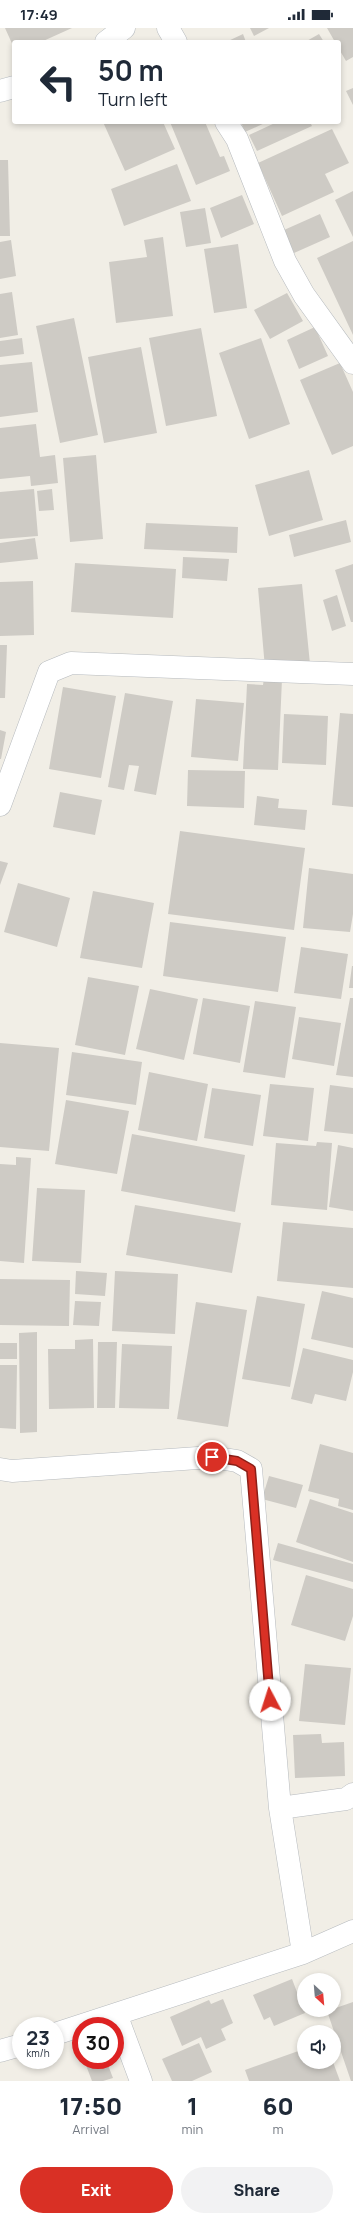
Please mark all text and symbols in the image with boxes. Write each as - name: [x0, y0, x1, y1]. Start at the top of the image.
- text: 17:49: [20, 4, 58, 25]
- text: 50 m: [98, 51, 164, 89]
- icon: left: [32, 56, 84, 108]
- text: Turn left: [98, 87, 168, 111]
- pin: [195, 1440, 229, 1474]
- icon: arrive: [201, 1446, 223, 1468]
- position arrow: [249, 1679, 291, 1721]
- north arrow: [297, 1973, 341, 2017]
- map controls: [297, 1973, 341, 2069]
- speed limit sign: 30: [72, 2017, 124, 2069]
- text: 23: [26, 2024, 50, 2051]
- button: sound: [297, 2025, 341, 2069]
- text: km/h: [26, 2046, 50, 2060]
- text: 17:50: [59, 2089, 122, 2122]
- text: 1: [187, 2089, 198, 2122]
- text: 60: [263, 2089, 294, 2122]
- text: Arrival: [72, 2120, 109, 2138]
- text: min: [181, 2120, 203, 2138]
- text: m: [273, 2120, 284, 2138]
- button: Exit: [20, 2167, 173, 2213]
- button: Share: [181, 2167, 333, 2213]

